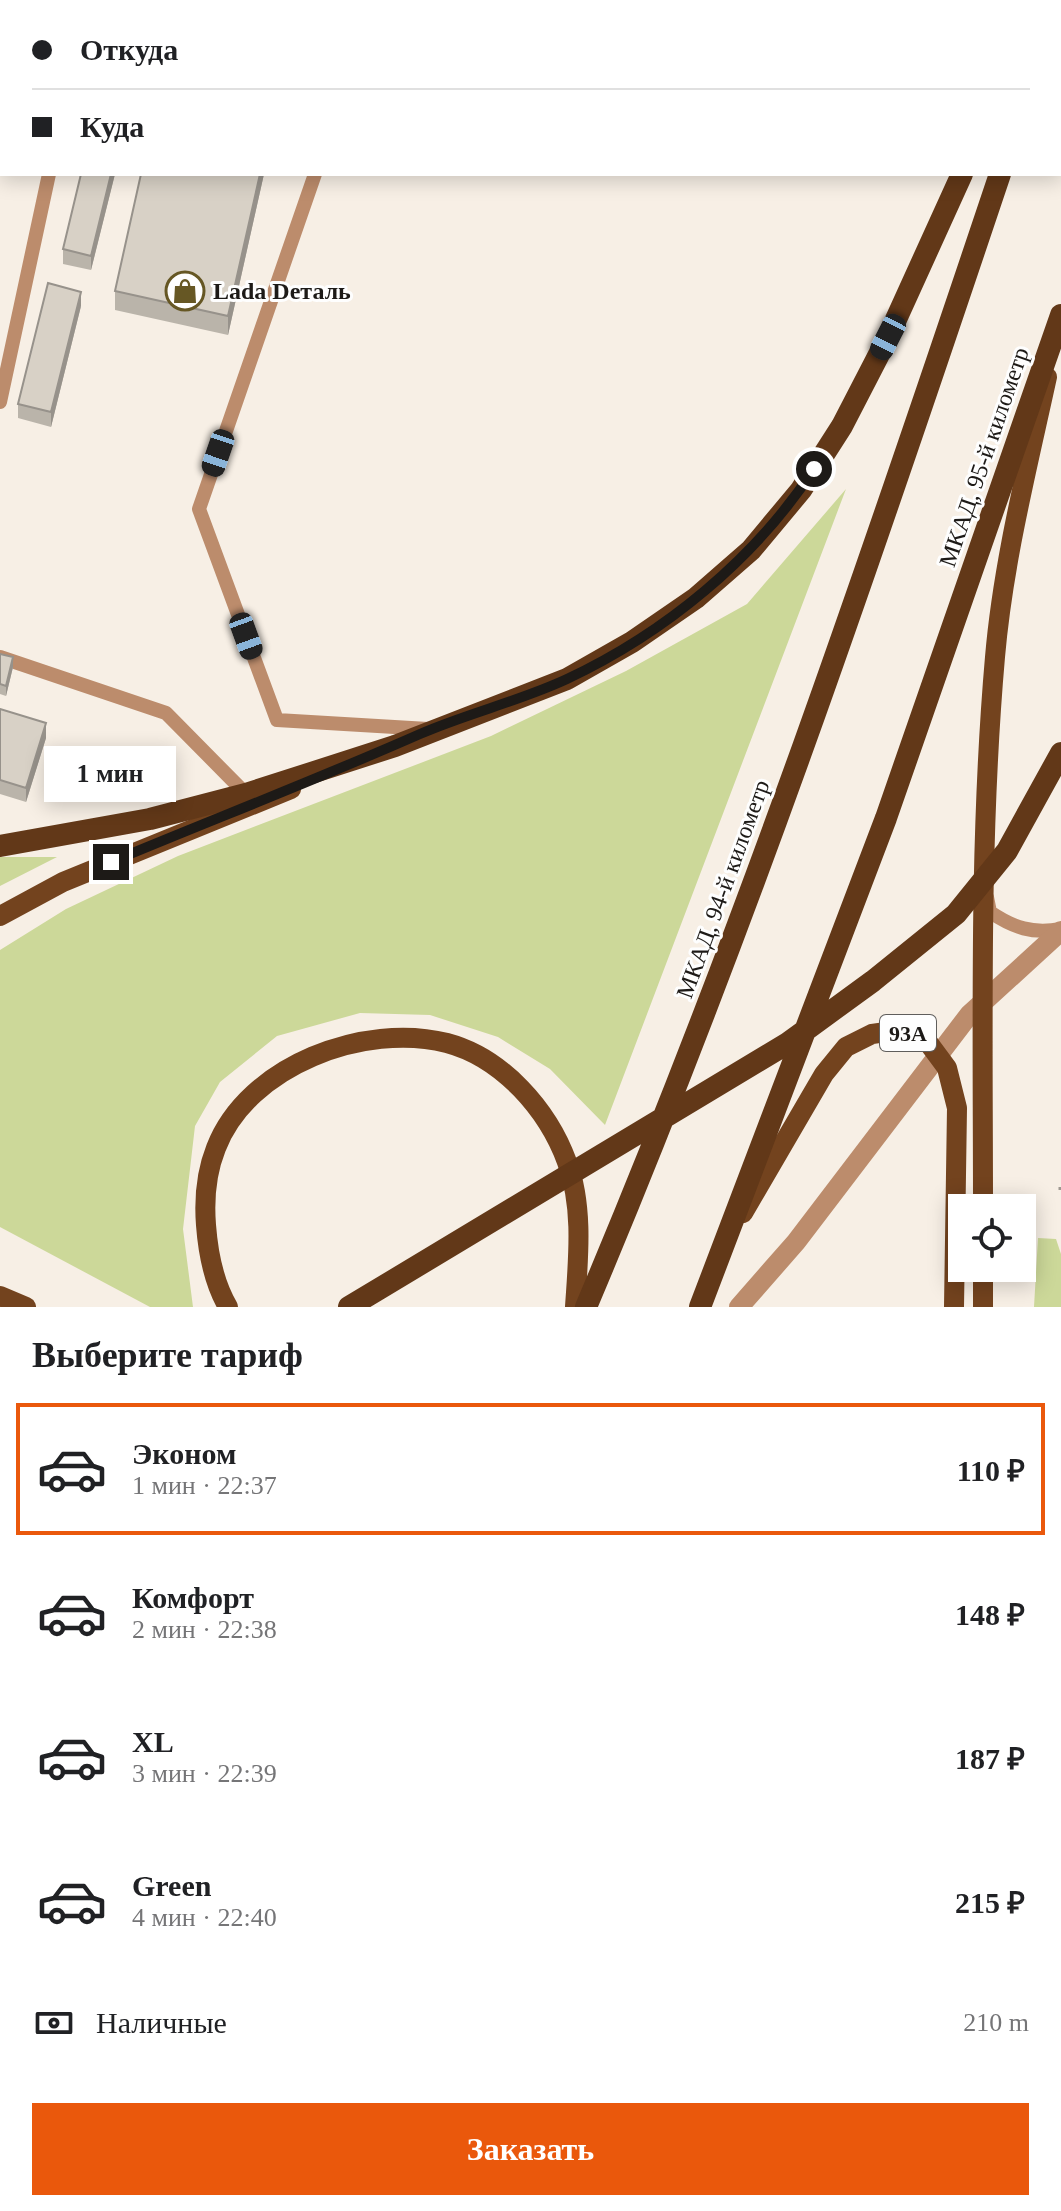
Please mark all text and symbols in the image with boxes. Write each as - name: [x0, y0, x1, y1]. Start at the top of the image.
- text: Откуда: [80, 33, 178, 66]
- text: Куда: [80, 110, 144, 143]
- shop icon: Lada Dеталь: [164, 270, 206, 312]
- place label: Lada Dеталь: [213, 278, 351, 304]
- car: [866, 310, 910, 364]
- street label: МКАД, 95-й километр: [934, 344, 1034, 570]
- car: [199, 426, 237, 480]
- route start: [796, 451, 832, 487]
- car: [227, 609, 265, 663]
- callout: 1 мин: [45, 746, 177, 802]
- text: 1 мин: [76, 759, 144, 788]
- street label: МКАД, 94-й километр: [671, 776, 775, 1002]
- route end: [93, 844, 129, 880]
- road number: 93A: [880, 1015, 936, 1051]
- map controls: [948, 1194, 1036, 1282]
- button: locate: [948, 1194, 1036, 1282]
- text: Выберите тариф: [32, 1335, 303, 1375]
- icon: car: [36, 1433, 108, 1505]
- text: Эконом: [132, 1437, 236, 1470]
- text: 110 ₽: [957, 1454, 1025, 1487]
- text: 1 мин · 22:37: [132, 1471, 277, 1500]
- icon: car: [36, 1577, 108, 1649]
- text: Комфорт: [132, 1581, 254, 1614]
- text: 148 ₽: [955, 1598, 1025, 1631]
- text: 2 мин · 22:38: [132, 1615, 277, 1644]
- icon: car: [36, 1721, 108, 1793]
- text: XL: [132, 1725, 174, 1758]
- text: 187 ₽: [955, 1742, 1025, 1775]
- text: 3 мин · 22:39: [132, 1759, 277, 1788]
- icon: car: [36, 1865, 108, 1937]
- text: Green: [132, 1869, 211, 1902]
- text: 215 ₽: [955, 1886, 1025, 1919]
- text: 4 мин · 22:40: [132, 1903, 277, 1932]
- icon: cash: [32, 2001, 76, 2045]
- text: Наличные: [96, 2006, 227, 2039]
- text: 210 m: [963, 2008, 1029, 2037]
- button: Заказать: [32, 2103, 1029, 2195]

